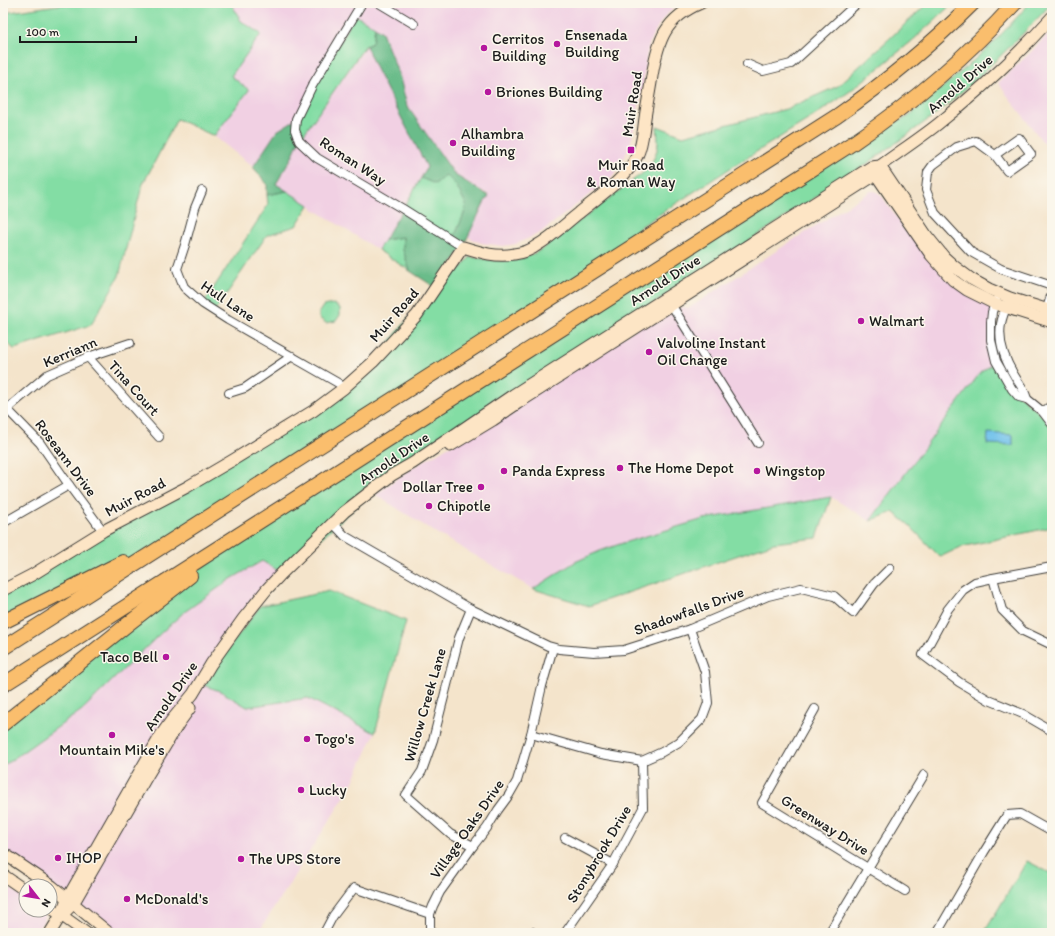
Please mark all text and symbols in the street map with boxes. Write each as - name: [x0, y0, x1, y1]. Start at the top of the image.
- scale bar: [20, 18, 136, 44]
- text: 100 m: [26, 25, 59, 39]
- place label: Ensenada Building: [565, 26, 628, 61]
- place label: Cerritos Building: [492, 30, 546, 65]
- marker: Ensenada Building: [552, 39, 562, 49]
- marker: Cerritos Building: [479, 43, 489, 53]
- street label: Arnold Drive: [924, 51, 996, 117]
- street label: Muir Road: [618, 70, 646, 138]
- place label: Briones Building: [496, 83, 603, 101]
- marker: Briones Building: [483, 87, 493, 97]
- place label: Alhambra Building: [461, 125, 524, 160]
- street label: Roman Way: [316, 133, 390, 189]
- marker: Alhambra Building: [448, 138, 458, 148]
- marker: Muir Road & Roman Way: [626, 145, 636, 155]
- place label: Muir Road & Roman Way: [587, 156, 675, 191]
- street label: Arnold Drive: [626, 250, 704, 310]
- street label: Hull Lane: [198, 276, 258, 326]
- street label: Muir Road: [366, 284, 422, 346]
- place label: Walmart: [869, 312, 925, 330]
- marker: Walmart: [856, 316, 866, 326]
- street label: Kerriann: [40, 332, 100, 371]
- place label: Valvoline Instant Oil Change: [657, 334, 766, 369]
- marker: Valvoline Instant Oil Change: [644, 347, 654, 357]
- street label: Tina Court: [104, 357, 164, 420]
- street label: Roseann Drive: [31, 416, 101, 500]
- street label: Arnold Drive: [356, 428, 432, 488]
- place label: The Home Depot: [628, 459, 734, 477]
- place label: Panda Express: [512, 462, 605, 480]
- place label: Wingstop: [765, 462, 825, 480]
- marker: The Home Depot: [615, 463, 625, 473]
- marker: Panda Express: [499, 466, 509, 476]
- marker: Wingstop: [752, 466, 762, 476]
- street label: Muir Road: [102, 474, 168, 520]
- place label: Dollar Tree: [403, 478, 473, 496]
- marker: Dollar Tree: [476, 482, 486, 492]
- place label: Chipotle: [437, 497, 491, 515]
- marker: Chipotle: [424, 501, 434, 511]
- street label: Shadowfalls Drive: [632, 583, 746, 639]
- street label: Willow Creek Lane: [400, 646, 450, 764]
- place label: Taco Bell: [100, 648, 159, 666]
- marker: Taco Bell: [161, 652, 171, 662]
- street label: Arnold Drive: [140, 658, 202, 734]
- marker: Mountain Mike's: [107, 730, 117, 740]
- place label: Togo's: [315, 730, 355, 748]
- marker: Togo's: [302, 734, 312, 744]
- place label: Mountain Mike's: [59, 741, 165, 759]
- street label: Village Oaks Drive: [426, 776, 508, 882]
- place label: Lucky: [309, 781, 347, 799]
- marker: Lucky: [296, 785, 306, 795]
- street label: Greenway Drive: [778, 791, 872, 859]
- street label: Stonybrook Drive: [563, 802, 635, 906]
- place label: IHOP: [66, 849, 102, 867]
- place label: The UPS Store: [249, 850, 341, 868]
- marker: IHOP: [53, 853, 63, 863]
- marker: The UPS Store: [236, 854, 246, 864]
- north arrow: [18, 878, 58, 918]
- place label: McDonald's: [135, 890, 209, 908]
- marker: McDonald's: [122, 894, 132, 904]
- text: N: [39, 896, 54, 909]

